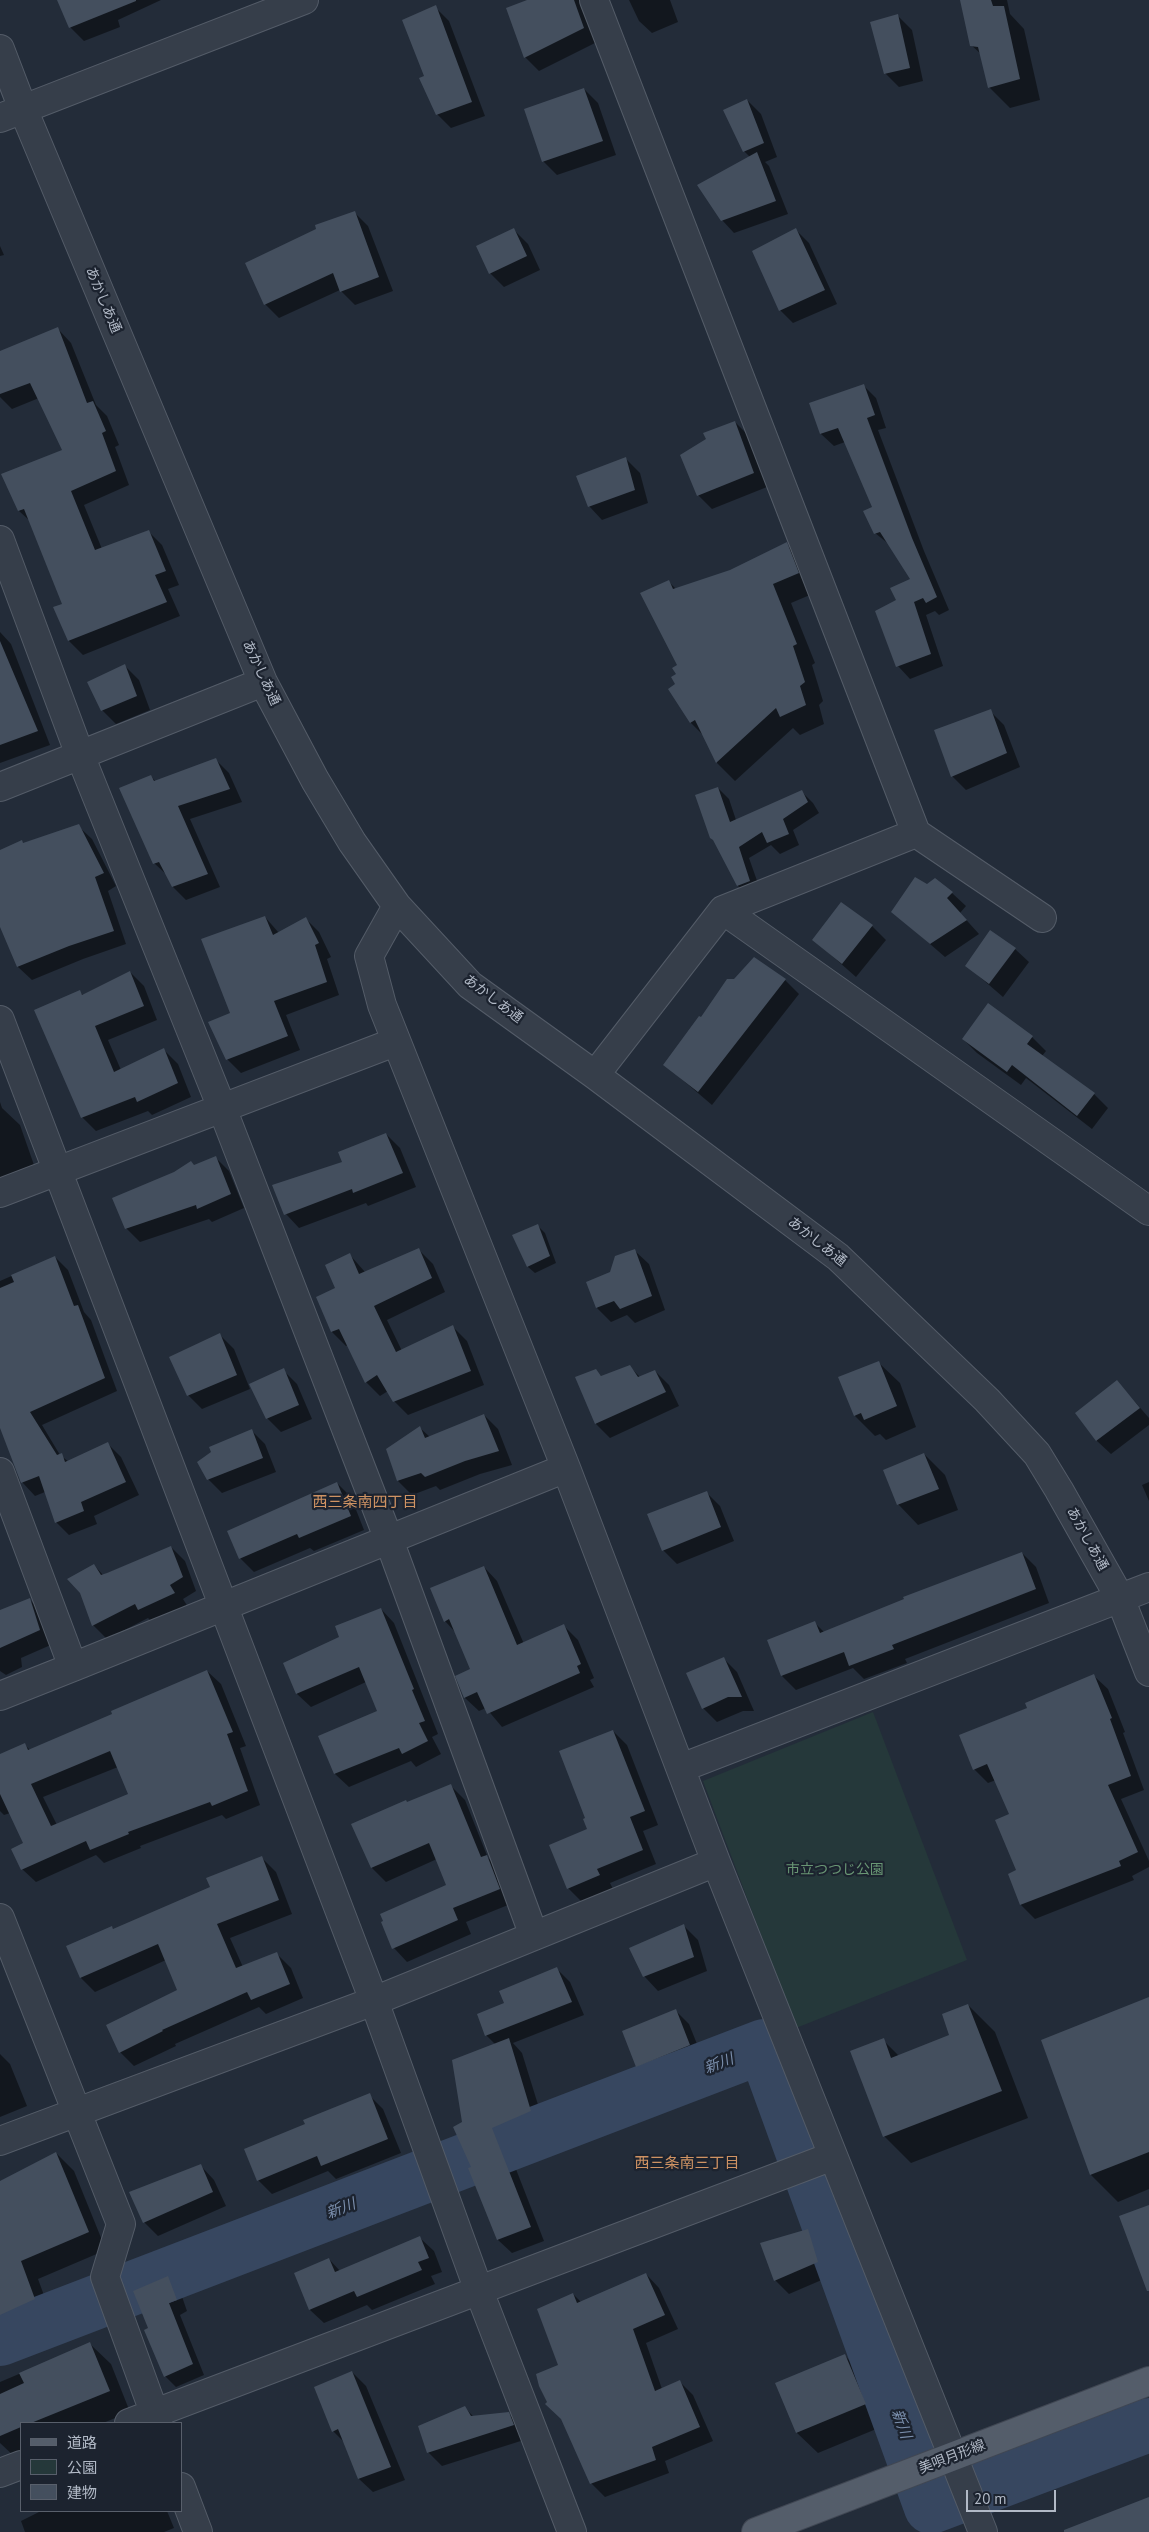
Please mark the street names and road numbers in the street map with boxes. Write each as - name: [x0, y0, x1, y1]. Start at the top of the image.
- street label: あかしあ通: [82, 265, 124, 335]
- street label: あかしあ通: [239, 638, 283, 708]
- street label: あかしあ通: [460, 971, 526, 1027]
- street label: あかしあ通: [784, 1214, 850, 1270]
- street label: あかしあ通: [1063, 1504, 1111, 1574]
- street label: 美唄月形線: [916, 2437, 988, 2477]

